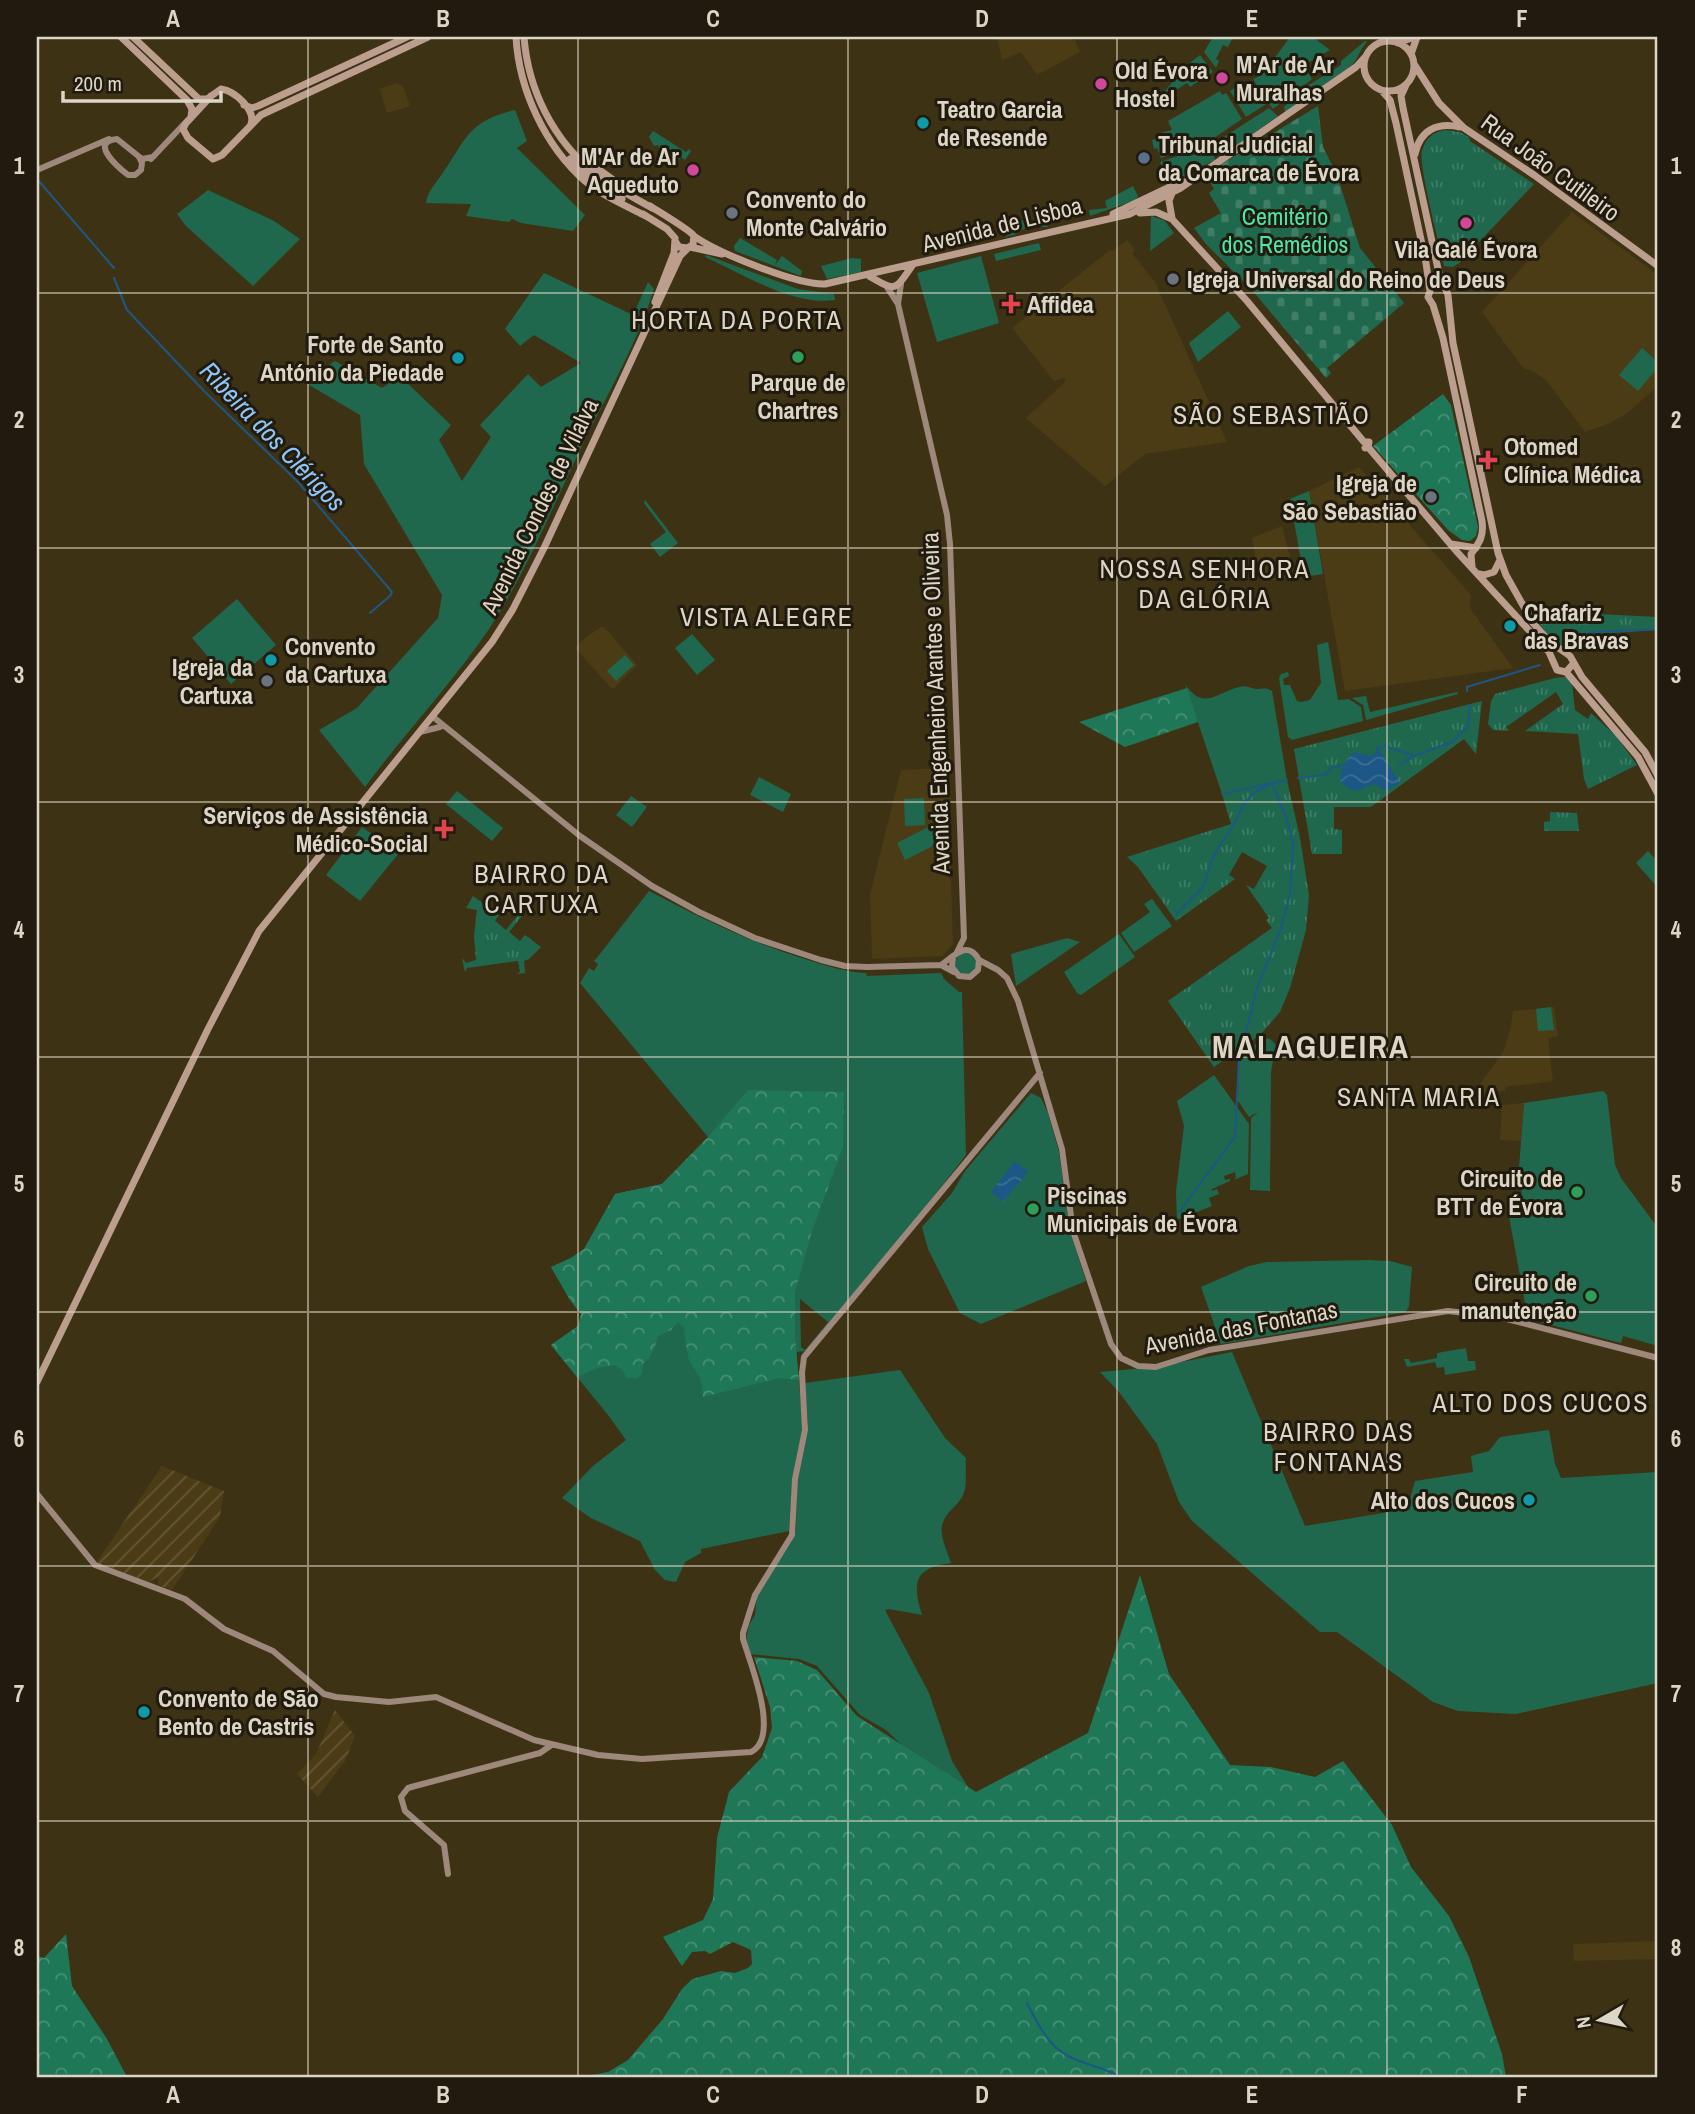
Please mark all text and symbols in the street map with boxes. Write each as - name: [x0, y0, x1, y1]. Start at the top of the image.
- text: A: [166, 3, 180, 34]
- text: B: [436, 3, 450, 34]
- text: C: [706, 3, 720, 34]
- text: D: [975, 3, 989, 34]
- text: E: [1246, 3, 1258, 34]
- text: F: [1516, 3, 1528, 34]
- place label: M'Ar de Ar Muralhas: [1236, 48, 1334, 108]
- place label: Old Évora Hostel: [1115, 54, 1208, 114]
- scale bar: [63, 60, 220, 104]
- text: 200 m: [74, 69, 122, 98]
- marker: M'Ar de Ar Muralhas: [1214, 70, 1230, 86]
- marker: Old Évora Hostel: [1093, 76, 1109, 92]
- place label: Teatro Garcia de Resende: [937, 93, 1063, 153]
- street label: Rua João Cutileiro: [1475, 106, 1627, 228]
- marker: Teatro Garcia de Resende: [915, 115, 931, 131]
- place label: Tribunal Judicial da Comarca de Évora: [1158, 128, 1359, 188]
- place label: M'Ar de Ar Aqueduto: [581, 140, 679, 200]
- text: 1: [14, 150, 25, 181]
- marker: Tribunal Judicial da Comarca de Évora: [1136, 150, 1152, 166]
- text: 1: [1671, 150, 1682, 181]
- marker: M'Ar de Ar Aqueduto: [685, 162, 701, 178]
- place label: Convento do Monte Calvário: [746, 183, 887, 243]
- street label: Avenida de Lisboa: [918, 189, 1085, 260]
- park label: Cemitério dos Remédios: [1222, 200, 1348, 260]
- marker: Convento do Monte Calvário: [724, 205, 740, 221]
- marker: Vila Galé Évora: [1458, 215, 1474, 231]
- place label: Vila Galé Évora: [1395, 233, 1538, 265]
- place label: Igreja Universal do Reino de Deus: [1187, 263, 1505, 295]
- marker: Igreja Universal do Reino de Deus: [1165, 271, 1181, 287]
- place label: Affidea: [1027, 288, 1094, 320]
- marker: Affidea: [1001, 294, 1021, 314]
- district label: HORTA DA PORTA: [631, 302, 843, 337]
- place label: Forte de Santo António da Piedade: [260, 328, 444, 388]
- marker: Parque de Chartres: [790, 349, 806, 365]
- marker: Forte de Santo António da Piedade: [450, 350, 466, 366]
- water label: Ribeira dos Clérigos: [192, 354, 354, 518]
- place label: Parque de Chartres: [750, 366, 846, 426]
- street label: Avenida Condes de Vilalva: [472, 393, 605, 620]
- district label: SÃO SEBASTIÃO: [1173, 397, 1371, 432]
- text: 2: [14, 404, 24, 435]
- text: 2: [1671, 404, 1681, 435]
- place label: Otomed Clínica Médica: [1504, 430, 1641, 490]
- marker: Otomed Clínica Médica: [1478, 450, 1498, 470]
- place label: Igreja de São Sebastião: [1282, 467, 1417, 527]
- marker: Igreja de São Sebastião: [1423, 489, 1439, 505]
- street label: Avenida Engenheiro Arantes e Oliveira: [913, 531, 957, 876]
- district label: NOSSA SENHORA DA GLÓRIA: [1100, 551, 1310, 616]
- place label: Chafariz das Bravas: [1524, 596, 1629, 656]
- district label: VISTA ALEGRE: [680, 599, 854, 634]
- marker: Chafariz das Bravas: [1502, 618, 1518, 634]
- place label: Convento da Cartuxa: [285, 630, 387, 690]
- place label: Igreja da Cartuxa: [172, 651, 253, 711]
- marker: Convento da Cartuxa: [263, 652, 279, 668]
- text: 3: [14, 659, 24, 690]
- text: 3: [1671, 659, 1681, 690]
- marker: Igreja da Cartuxa: [259, 673, 275, 689]
- place label: Serviços de Assistência Médico-Social: [203, 799, 428, 859]
- marker: Serviços de Assistência Médico-Social: [434, 819, 454, 839]
- district label: BAIRRO DA CARTUXA: [474, 856, 610, 921]
- text: 4: [14, 914, 25, 945]
- text: 4: [1671, 914, 1682, 945]
- district label: MALAGUEIRA: [1212, 1025, 1410, 1068]
- district label: SANTA MARIA: [1337, 1079, 1501, 1114]
- place label: Circuito de BTT de Évora: [1436, 1162, 1563, 1222]
- text: 5: [14, 1168, 24, 1199]
- text: 5: [1671, 1168, 1681, 1199]
- place label: Piscinas Municipais de Évora: [1047, 1179, 1237, 1239]
- marker: Circuito de BTT de Évora: [1569, 1184, 1585, 1200]
- marker: Piscinas Municipais de Évora: [1025, 1201, 1041, 1217]
- place label: Circuito de manutenção: [1461, 1266, 1577, 1326]
- marker: Circuito de manutenção: [1583, 1288, 1599, 1304]
- street label: Avenida das Fontanas: [1141, 1293, 1340, 1362]
- district label: ALTO DOS CUCOS: [1432, 1385, 1649, 1420]
- district label: BAIRRO DAS FONTANAS: [1263, 1414, 1415, 1479]
- text: 6: [14, 1423, 24, 1454]
- text: 6: [1671, 1423, 1681, 1454]
- place label: Alto dos Cucos: [1371, 1484, 1515, 1516]
- marker: Alto dos Cucos: [1521, 1492, 1537, 1508]
- text: 7: [14, 1678, 24, 1709]
- text: 7: [1671, 1678, 1681, 1709]
- place label: Convento de São Bento de Castris: [158, 1682, 319, 1742]
- marker: Convento de São Bento de Castris: [136, 1704, 152, 1720]
- text: 8: [14, 1932, 24, 1963]
- text: 8: [1671, 1932, 1681, 1963]
- north arrow: [1566, 1984, 1636, 2054]
- text: N: [1569, 2015, 1597, 2030]
- text: A: [166, 2079, 180, 2110]
- text: B: [436, 2079, 450, 2110]
- text: C: [706, 2079, 720, 2110]
- text: D: [975, 2079, 989, 2110]
- text: E: [1246, 2079, 1258, 2110]
- text: F: [1516, 2079, 1528, 2110]

